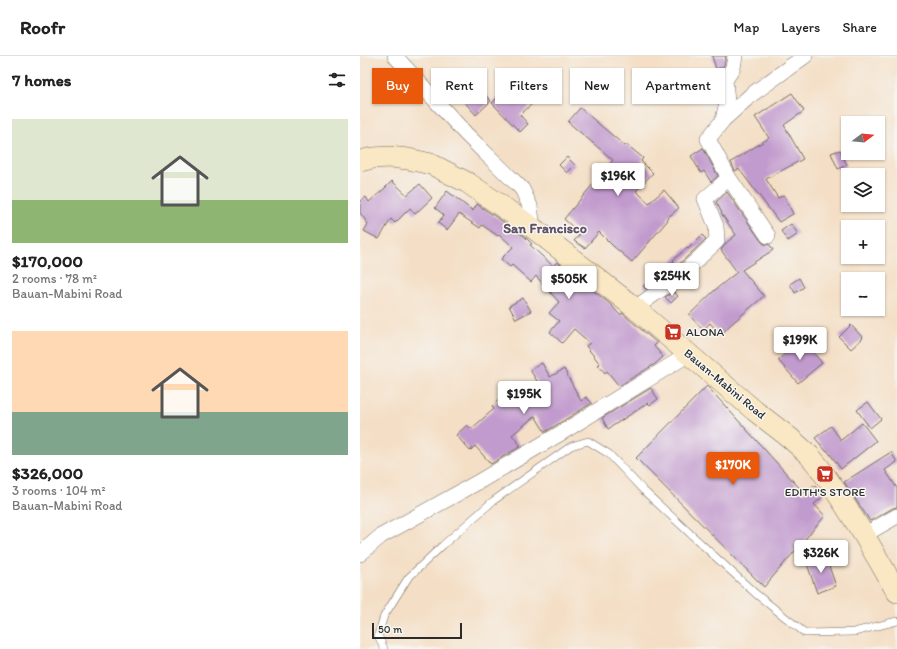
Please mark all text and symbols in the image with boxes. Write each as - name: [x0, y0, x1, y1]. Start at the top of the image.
- text: Roofr: [20, 16, 65, 39]
- text: Map: [734, 19, 759, 36]
- text: Layers: [781, 19, 820, 36]
- text: Share: [842, 19, 877, 36]
- chip: Buy: [372, 68, 423, 104]
- chip: Rent: [431, 68, 487, 104]
- chip: Filters: [495, 68, 562, 104]
- chip: New: [570, 68, 624, 104]
- chip: Apartment: [632, 68, 725, 104]
- icon: filters: [326, 69, 348, 91]
- text: 7 homes: [12, 70, 72, 90]
- north arrow: [841, 116, 885, 160]
- map controls: [841, 116, 885, 316]
- icon: home: [144, 145, 216, 217]
- pin: $196K: [590, 163, 646, 197]
- text: $196K: [601, 168, 635, 183]
- button: layers: [841, 168, 885, 212]
- district label: San Francisco: [503, 220, 587, 237]
- button: +: [841, 220, 885, 264]
- text: $170,000: [12, 251, 83, 271]
- pin: $254K: [644, 263, 700, 297]
- pin: $505K: [541, 266, 597, 300]
- text: $254K: [654, 268, 690, 283]
- text: 2 rooms · 78 m²: [12, 271, 97, 286]
- text: $505K: [551, 271, 587, 286]
- button: −: [841, 272, 885, 316]
- text: Bauan-Mabini Road: [12, 286, 123, 301]
- supermarket icon: ALONA: [663, 322, 683, 342]
- place label: ALONA: [686, 325, 725, 339]
- pin: $199K: [772, 327, 828, 361]
- text: $199K: [783, 332, 817, 347]
- street label: Bauan-Mabini Road: [681, 346, 769, 422]
- icon: home: [144, 357, 216, 429]
- pin: $195K: [496, 381, 552, 415]
- text: $195K: [507, 386, 541, 401]
- pin: $170K: [705, 452, 761, 486]
- text: $170K: [715, 457, 751, 472]
- text: $326,000: [12, 463, 83, 483]
- supermarket icon: EDITH'S STORE: [815, 464, 835, 484]
- text: 3 rooms · 104 m²: [12, 483, 105, 498]
- place label: EDITH'S STORE: [785, 485, 866, 499]
- text: Bauan-Mabini Road: [12, 498, 123, 513]
- pin: $326K: [793, 540, 849, 574]
- text: $326K: [803, 545, 839, 560]
- scale bar: [372, 621, 462, 640]
- text: 50 m: [378, 623, 402, 636]

